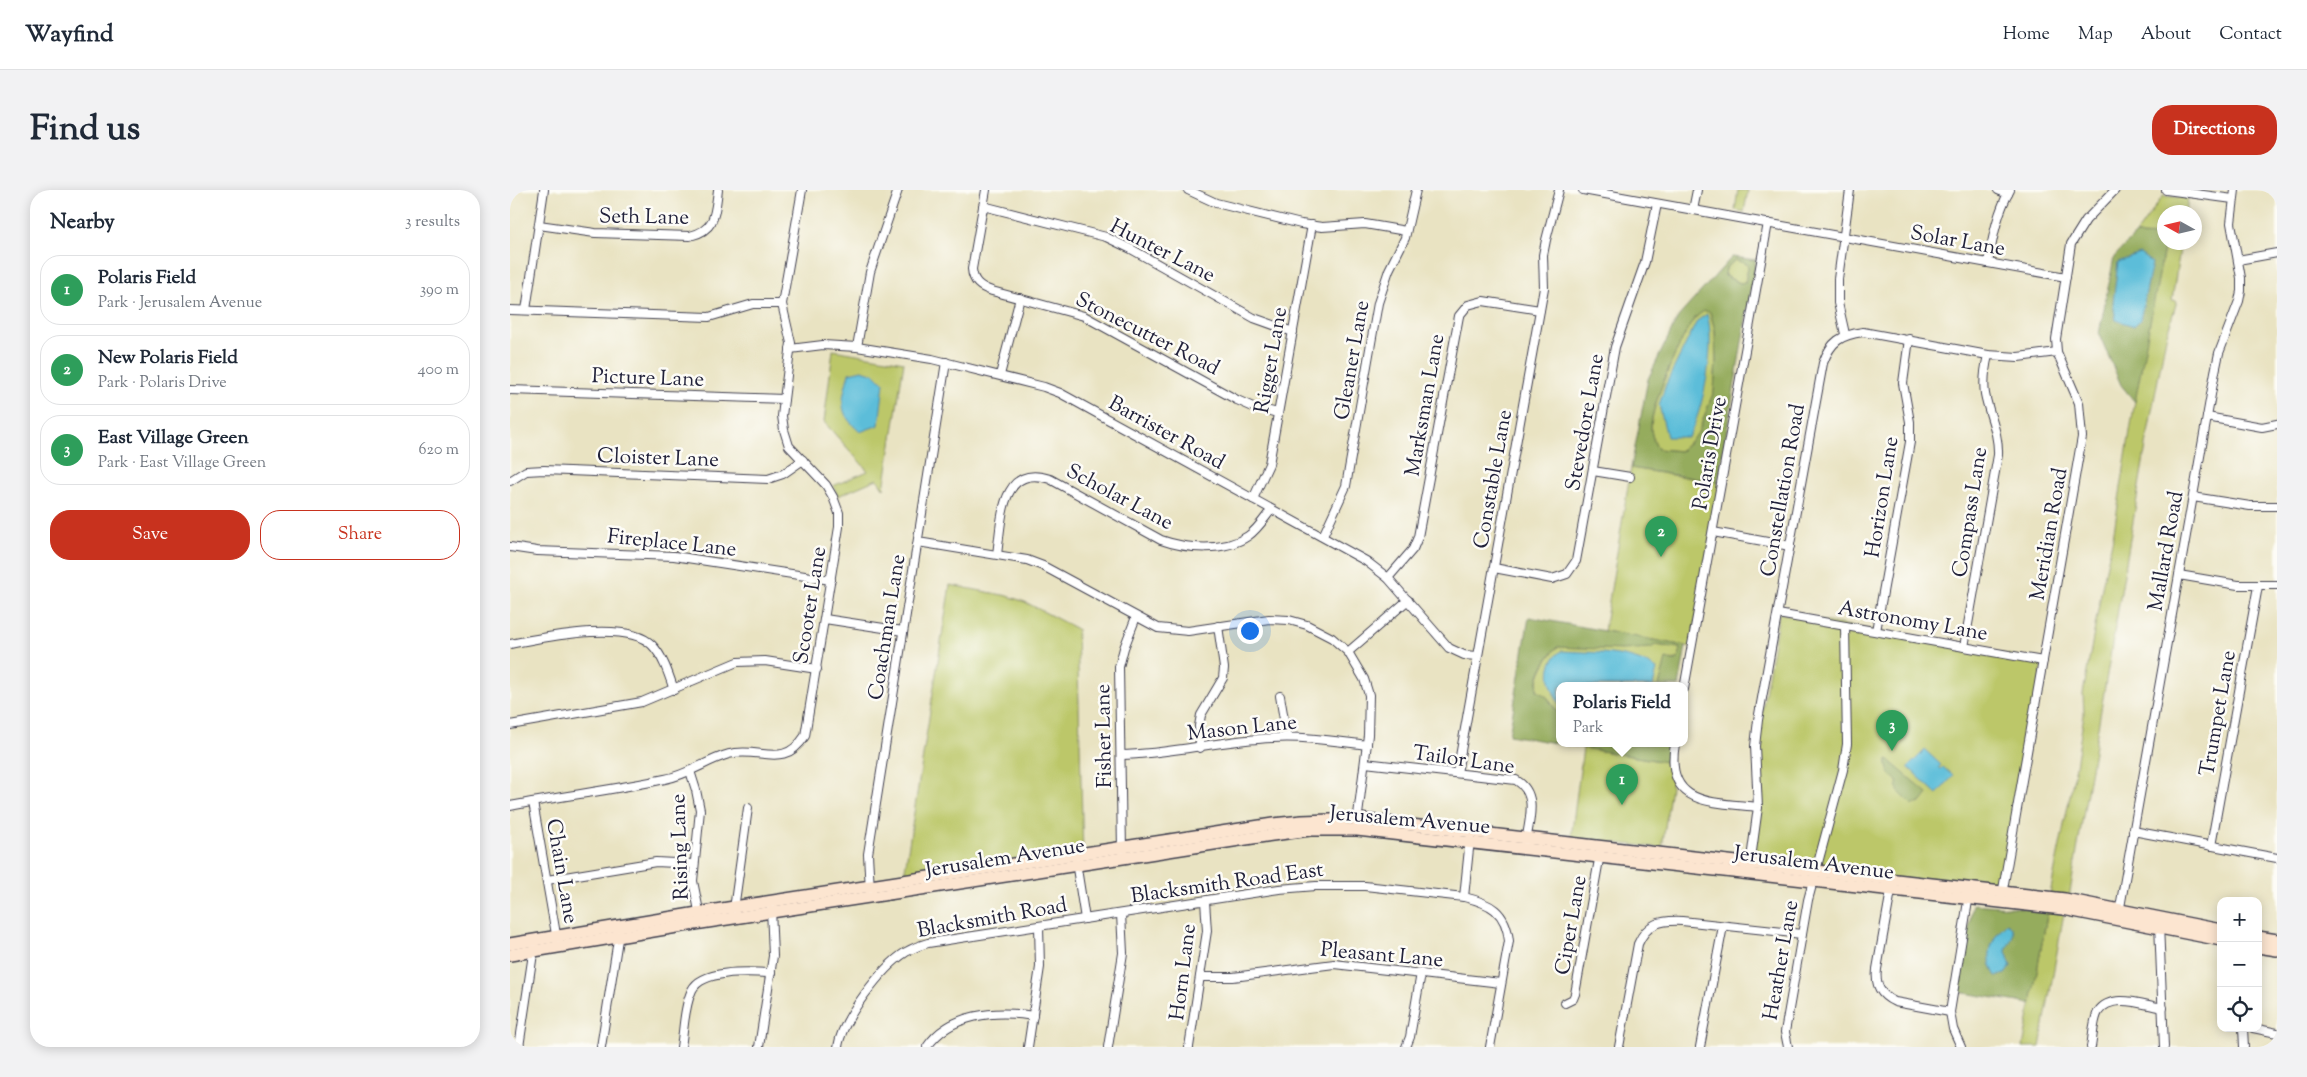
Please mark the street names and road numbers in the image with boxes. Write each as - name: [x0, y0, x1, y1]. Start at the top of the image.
- street label: Seth Lane: [598, 202, 689, 234]
- street label: Hunter Lane: [1104, 212, 1220, 291]
- street label: Solar Lane: [1908, 219, 2007, 265]
- street label: Stonecutter Road: [1070, 285, 1225, 384]
- street label: Gleaner Lane: [1328, 298, 1378, 423]
- street label: Rigger Lane: [1248, 305, 1296, 416]
- street label: Marksman Lane: [1399, 332, 1453, 479]
- street label: Stevedore Lane: [1559, 351, 1613, 493]
- street label: Picture Lane: [591, 362, 705, 396]
- street label: Barrister Road: [1102, 389, 1230, 478]
- street label: Polaris Drive: [1686, 394, 1736, 512]
- street label: Constellation Road: [1754, 401, 1814, 579]
- street label: Constable Lane: [1467, 407, 1521, 551]
- street label: Horizon Lane: [1859, 434, 1907, 560]
- street label: Cloister Lane: [596, 442, 719, 476]
- street label: Compass Lane: [1946, 445, 1996, 580]
- street label: Scholar Lane: [1060, 457, 1178, 539]
- street label: Meridian Road: [2024, 466, 2076, 603]
- street label: Mallard Road: [2142, 489, 2192, 614]
- street label: Fireplace Lane: [606, 522, 738, 566]
- street label: Scooter Lane: [787, 544, 835, 666]
- street label: Coachman Lane: [862, 552, 914, 702]
- street label: Astronomy Lane: [1835, 594, 1990, 650]
- street label: Trumpet Lane: [2193, 648, 2245, 779]
- street label: Fisher Lane: [1089, 684, 1121, 788]
- street label: Mason Lane: [1186, 708, 1298, 750]
- street label: Tailor Lane: [1411, 739, 1516, 783]
- street label: Rising Lane: [664, 793, 698, 901]
- street label: Jerusalem Avenue: [1327, 799, 1491, 843]
- street label: Chain Lane: [537, 816, 585, 926]
- street label: Jerusalem Avenue: [922, 832, 1087, 887]
- street label: Jerusalem Avenue: [1731, 839, 1896, 889]
- street label: Blacksmith Road East: [1129, 856, 1325, 912]
- street label: Ciper Lane: [1548, 873, 1595, 978]
- street label: Blacksmith Road: [915, 891, 1070, 947]
- street label: Heather Lane: [1757, 898, 1807, 1023]
- street label: Horn Lane: [1163, 922, 1205, 1022]
- street label: Pleasant Lane: [1319, 936, 1444, 976]

